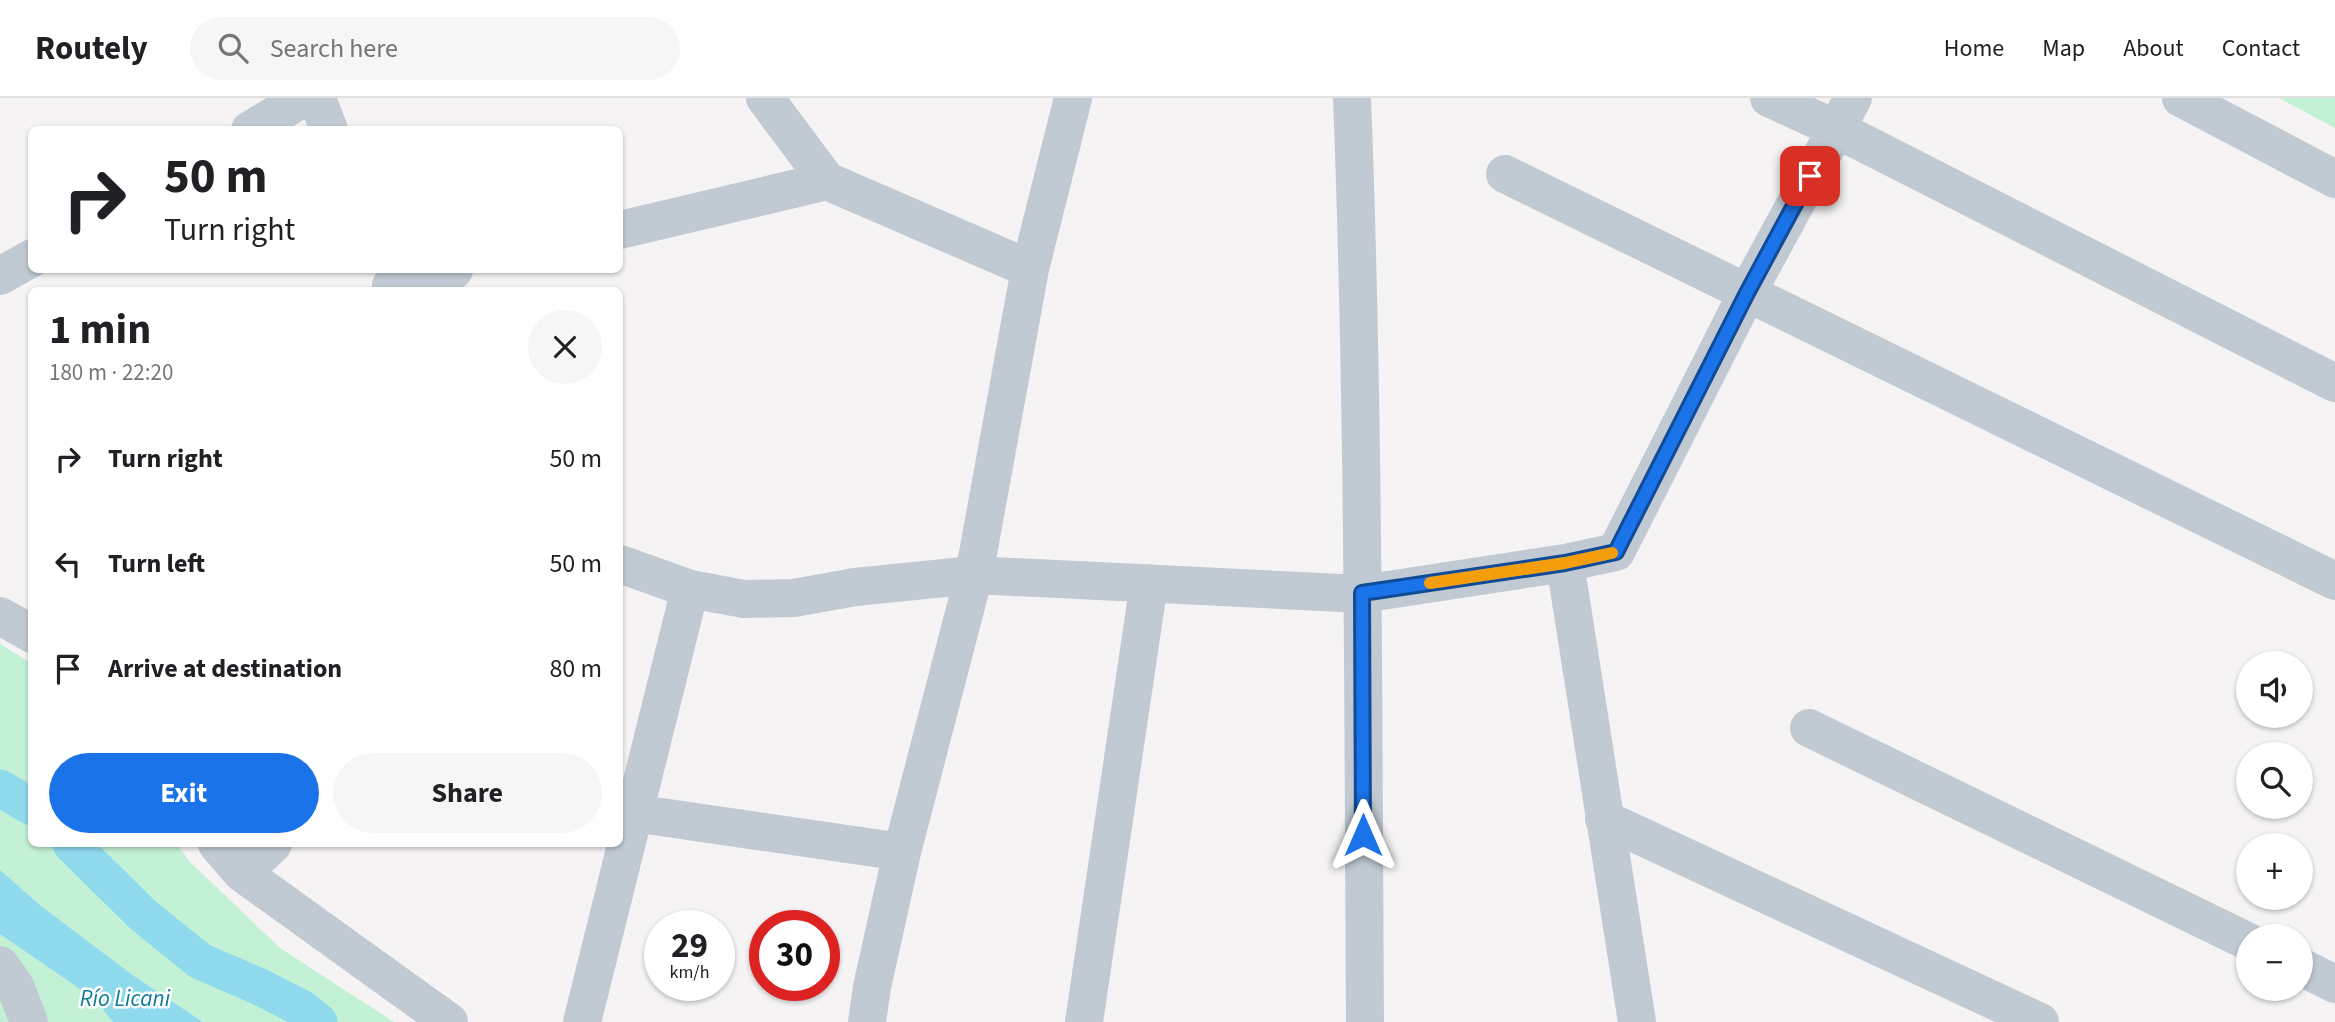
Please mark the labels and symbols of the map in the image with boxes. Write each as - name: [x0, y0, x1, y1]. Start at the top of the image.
- pin: [1780, 146, 1840, 206]
- position arrow: [1326, 798, 1400, 872]
- speed limit sign: 30: [749, 910, 840, 1001]
- water label: Río Licani: [80, 982, 171, 1015]

